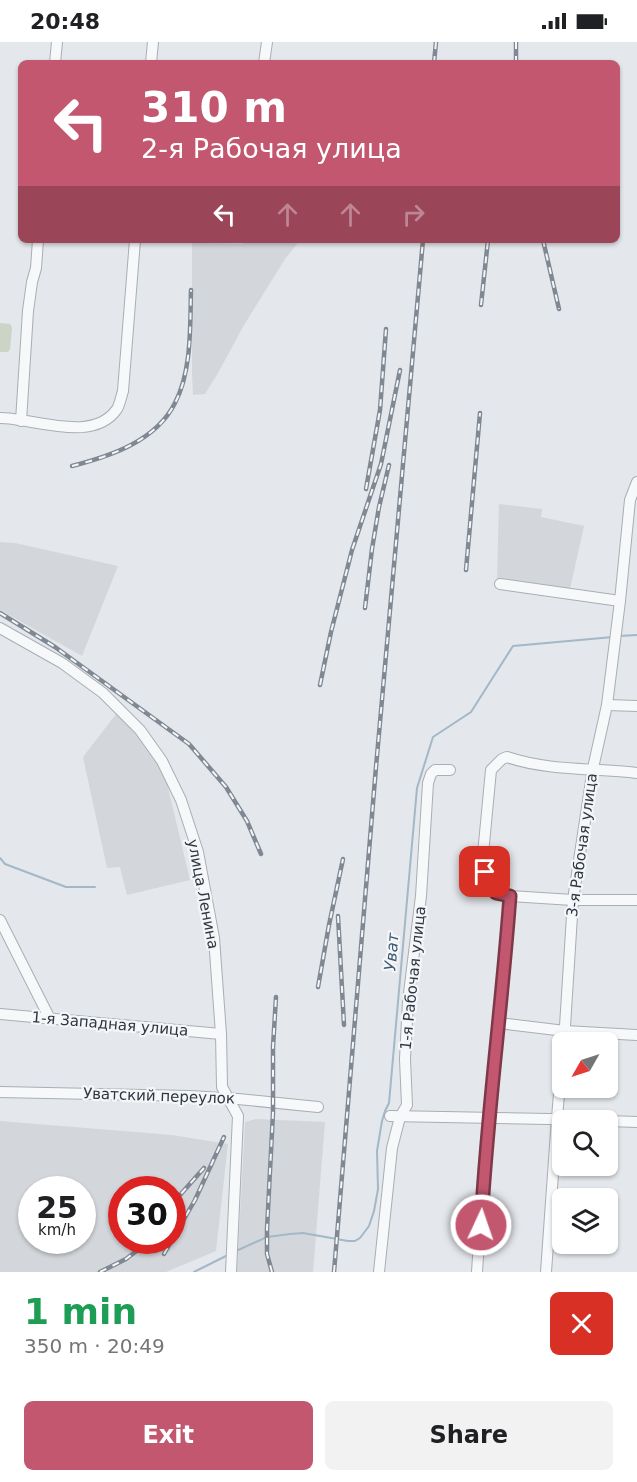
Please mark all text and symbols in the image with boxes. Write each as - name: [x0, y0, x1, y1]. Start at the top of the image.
- text: 20:48: [30, 9, 100, 34]
- text: 310 m: [141, 83, 287, 132]
- icon: left: [42, 84, 120, 162]
- text: 2-я Рабочая улица: [141, 133, 402, 164]
- icon: left: [208, 198, 241, 231]
- icon: ahead: [271, 198, 304, 231]
- icon: ahead: [334, 198, 367, 231]
- icon: right: [397, 198, 430, 231]
- street label: 3-я Рабочая улица: [563, 772, 601, 918]
- street label: улица Ленина: [184, 838, 222, 950]
- pin: [459, 846, 510, 897]
- icon: arrive: [468, 855, 501, 888]
- street label: 1-я Рабочая улица: [396, 905, 430, 1051]
- water label: Уват: [380, 931, 403, 972]
- street label: 1-я Западная улица: [31, 1008, 189, 1040]
- north arrow: [552, 1032, 618, 1098]
- map controls: [552, 1032, 618, 1254]
- street label: Уватский переулок: [83, 1084, 235, 1108]
- button: search: [552, 1110, 618, 1176]
- speed limit sign: 30: [108, 1176, 186, 1254]
- button: layers: [552, 1188, 618, 1254]
- text: 25: [36, 1190, 78, 1225]
- position arrow: [449, 1193, 513, 1257]
- text: km/h: [38, 1221, 76, 1239]
- text: 1 min: [24, 1291, 137, 1332]
- button: close: [550, 1292, 613, 1355]
- text: 350 m · 20:49: [24, 1334, 165, 1358]
- button: Exit: [24, 1401, 313, 1470]
- button: Share: [325, 1401, 613, 1470]

